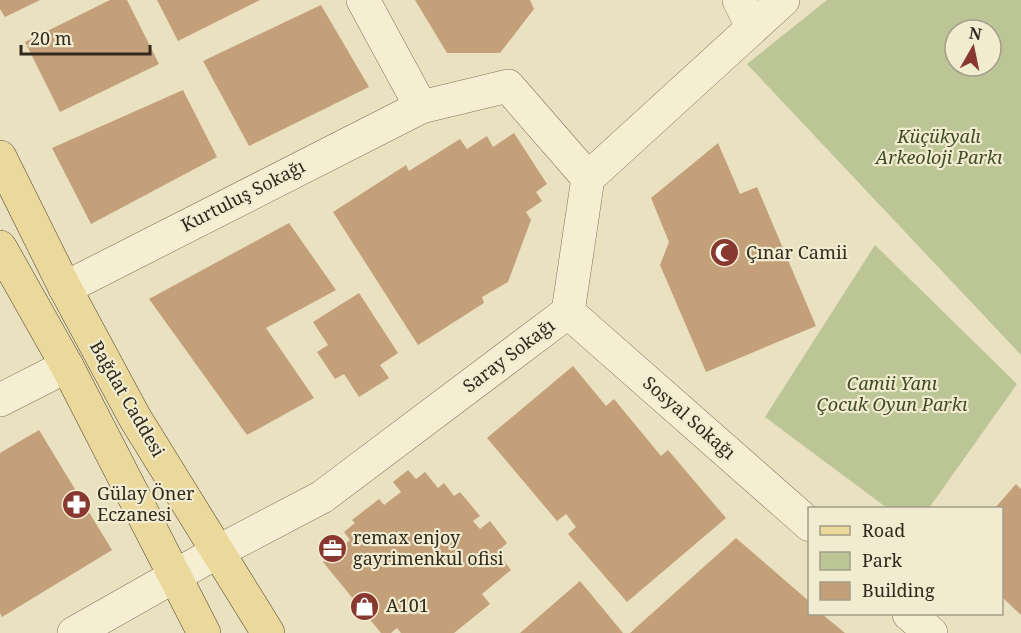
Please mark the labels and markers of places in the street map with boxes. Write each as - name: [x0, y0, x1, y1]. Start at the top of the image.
- mosque icon: Çınar Camii: [709, 237, 741, 269]
- place label: Çınar Camii: [746, 240, 848, 264]
- place label: Gülay Öner Eczanesi: [97, 481, 195, 526]
- pharmacy icon: Gülay Öner Eczanesi: [60, 488, 92, 520]
- place label: remax enjoy gayrimenkul ofisi: [353, 525, 504, 570]
- office icon: remax enjoy gayrimenkul ofisi: [316, 532, 348, 564]
- shop icon: A101: [349, 590, 381, 622]
- place label: A101: [386, 593, 429, 617]

